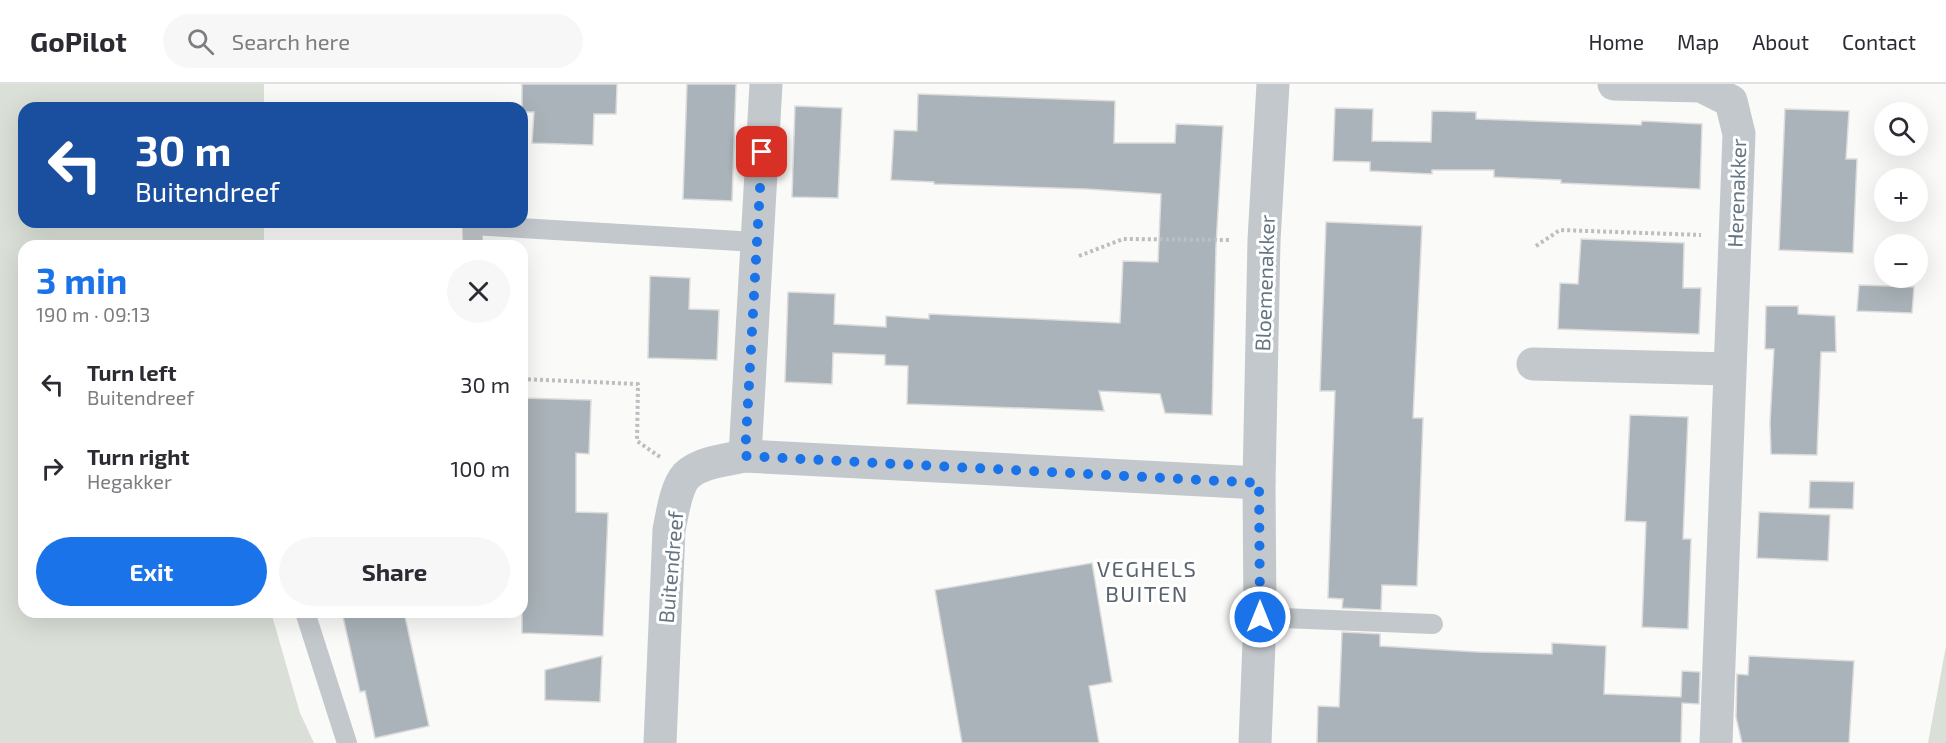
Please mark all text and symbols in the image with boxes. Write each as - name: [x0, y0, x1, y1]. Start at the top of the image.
- search box: [163, 14, 583, 68]
- text: GoPilot: [30, 24, 127, 58]
- icon: search: [184, 25, 217, 58]
- text: Search here: [232, 28, 350, 54]
- text: Home: [1588, 29, 1644, 54]
- text: Map: [1677, 29, 1719, 54]
- text: About: [1752, 29, 1809, 54]
- text: Contact: [1842, 29, 1916, 54]
- map controls: [1874, 102, 1928, 288]
- button: search: [1874, 102, 1928, 156]
- text: 30 m: [135, 124, 231, 174]
- icon: left: [36, 126, 114, 204]
- pin: [736, 126, 787, 177]
- icon: arrive: [745, 135, 778, 168]
- street label: Herenakker: [1722, 137, 1750, 248]
- button: +: [1874, 168, 1928, 222]
- text: Buitendreef: [135, 175, 280, 207]
- street label: Bloemenakker: [1249, 214, 1279, 352]
- button: −: [1874, 234, 1928, 288]
- text: 3 min: [36, 258, 127, 301]
- button: close: [447, 260, 510, 323]
- text: 190 m · 09:13: [36, 302, 150, 326]
- text: Turn left: [87, 359, 176, 385]
- icon: left: [36, 368, 69, 401]
- text: 30 m: [460, 371, 510, 397]
- text: Buitendreef: [87, 385, 194, 409]
- text: Turn right: [87, 443, 189, 469]
- icon: right: [36, 452, 69, 485]
- text: 100 m: [451, 455, 510, 481]
- text: Hegakker: [87, 469, 172, 493]
- street label: Buitendreef: [653, 509, 687, 624]
- button: Exit: [36, 537, 267, 606]
- button: Share: [279, 537, 510, 606]
- district label: VEGHELS BUITEN: [1097, 555, 1197, 606]
- position arrow: [1228, 585, 1292, 649]

